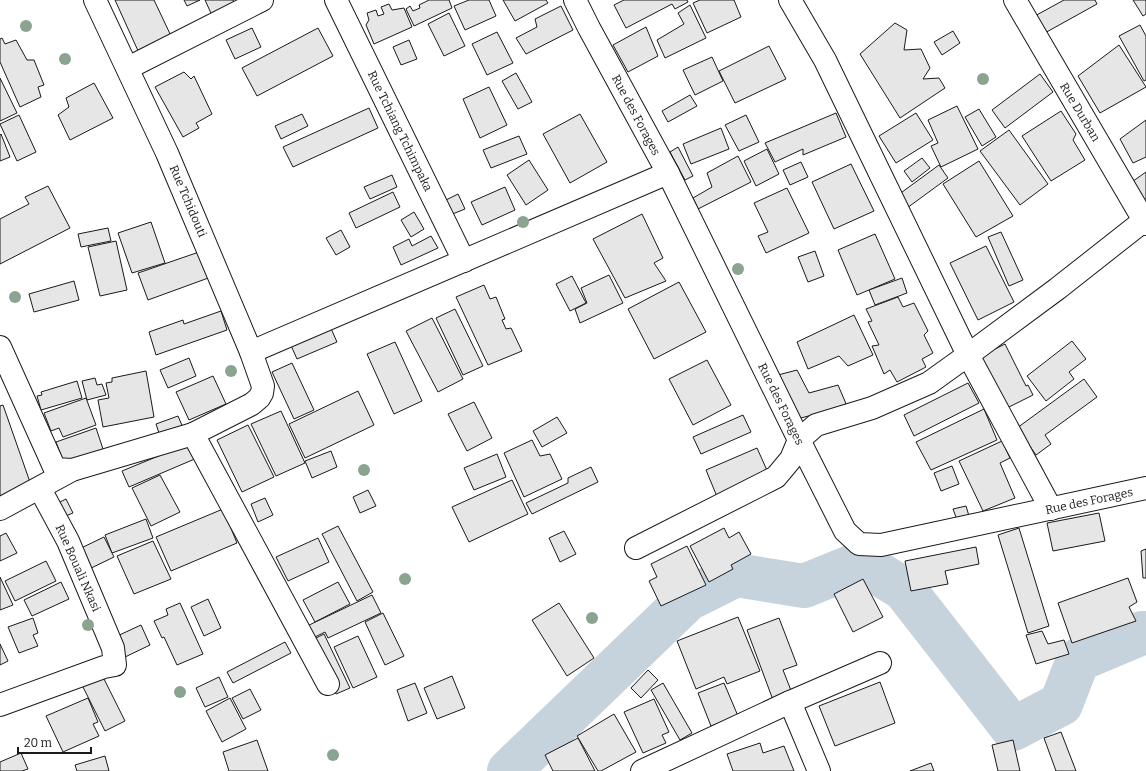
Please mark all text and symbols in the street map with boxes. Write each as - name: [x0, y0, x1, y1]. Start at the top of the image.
- street label: Rue Tchiang Tchimpaka: [365, 69, 435, 194]
- street label: Rue des Forages: [609, 72, 663, 158]
- street label: Rue Durban: [1057, 80, 1103, 144]
- street label: Rue Tchidouti: [167, 163, 210, 240]
- street label: Rue des Forages: [755, 361, 807, 447]
- street label: Rue des Forages: [1044, 485, 1134, 517]
- street label: Rue Bouali Nkasi: [53, 522, 104, 614]
- scale bar: [18, 729, 91, 755]
- text: 20 m: [24, 736, 53, 750]

